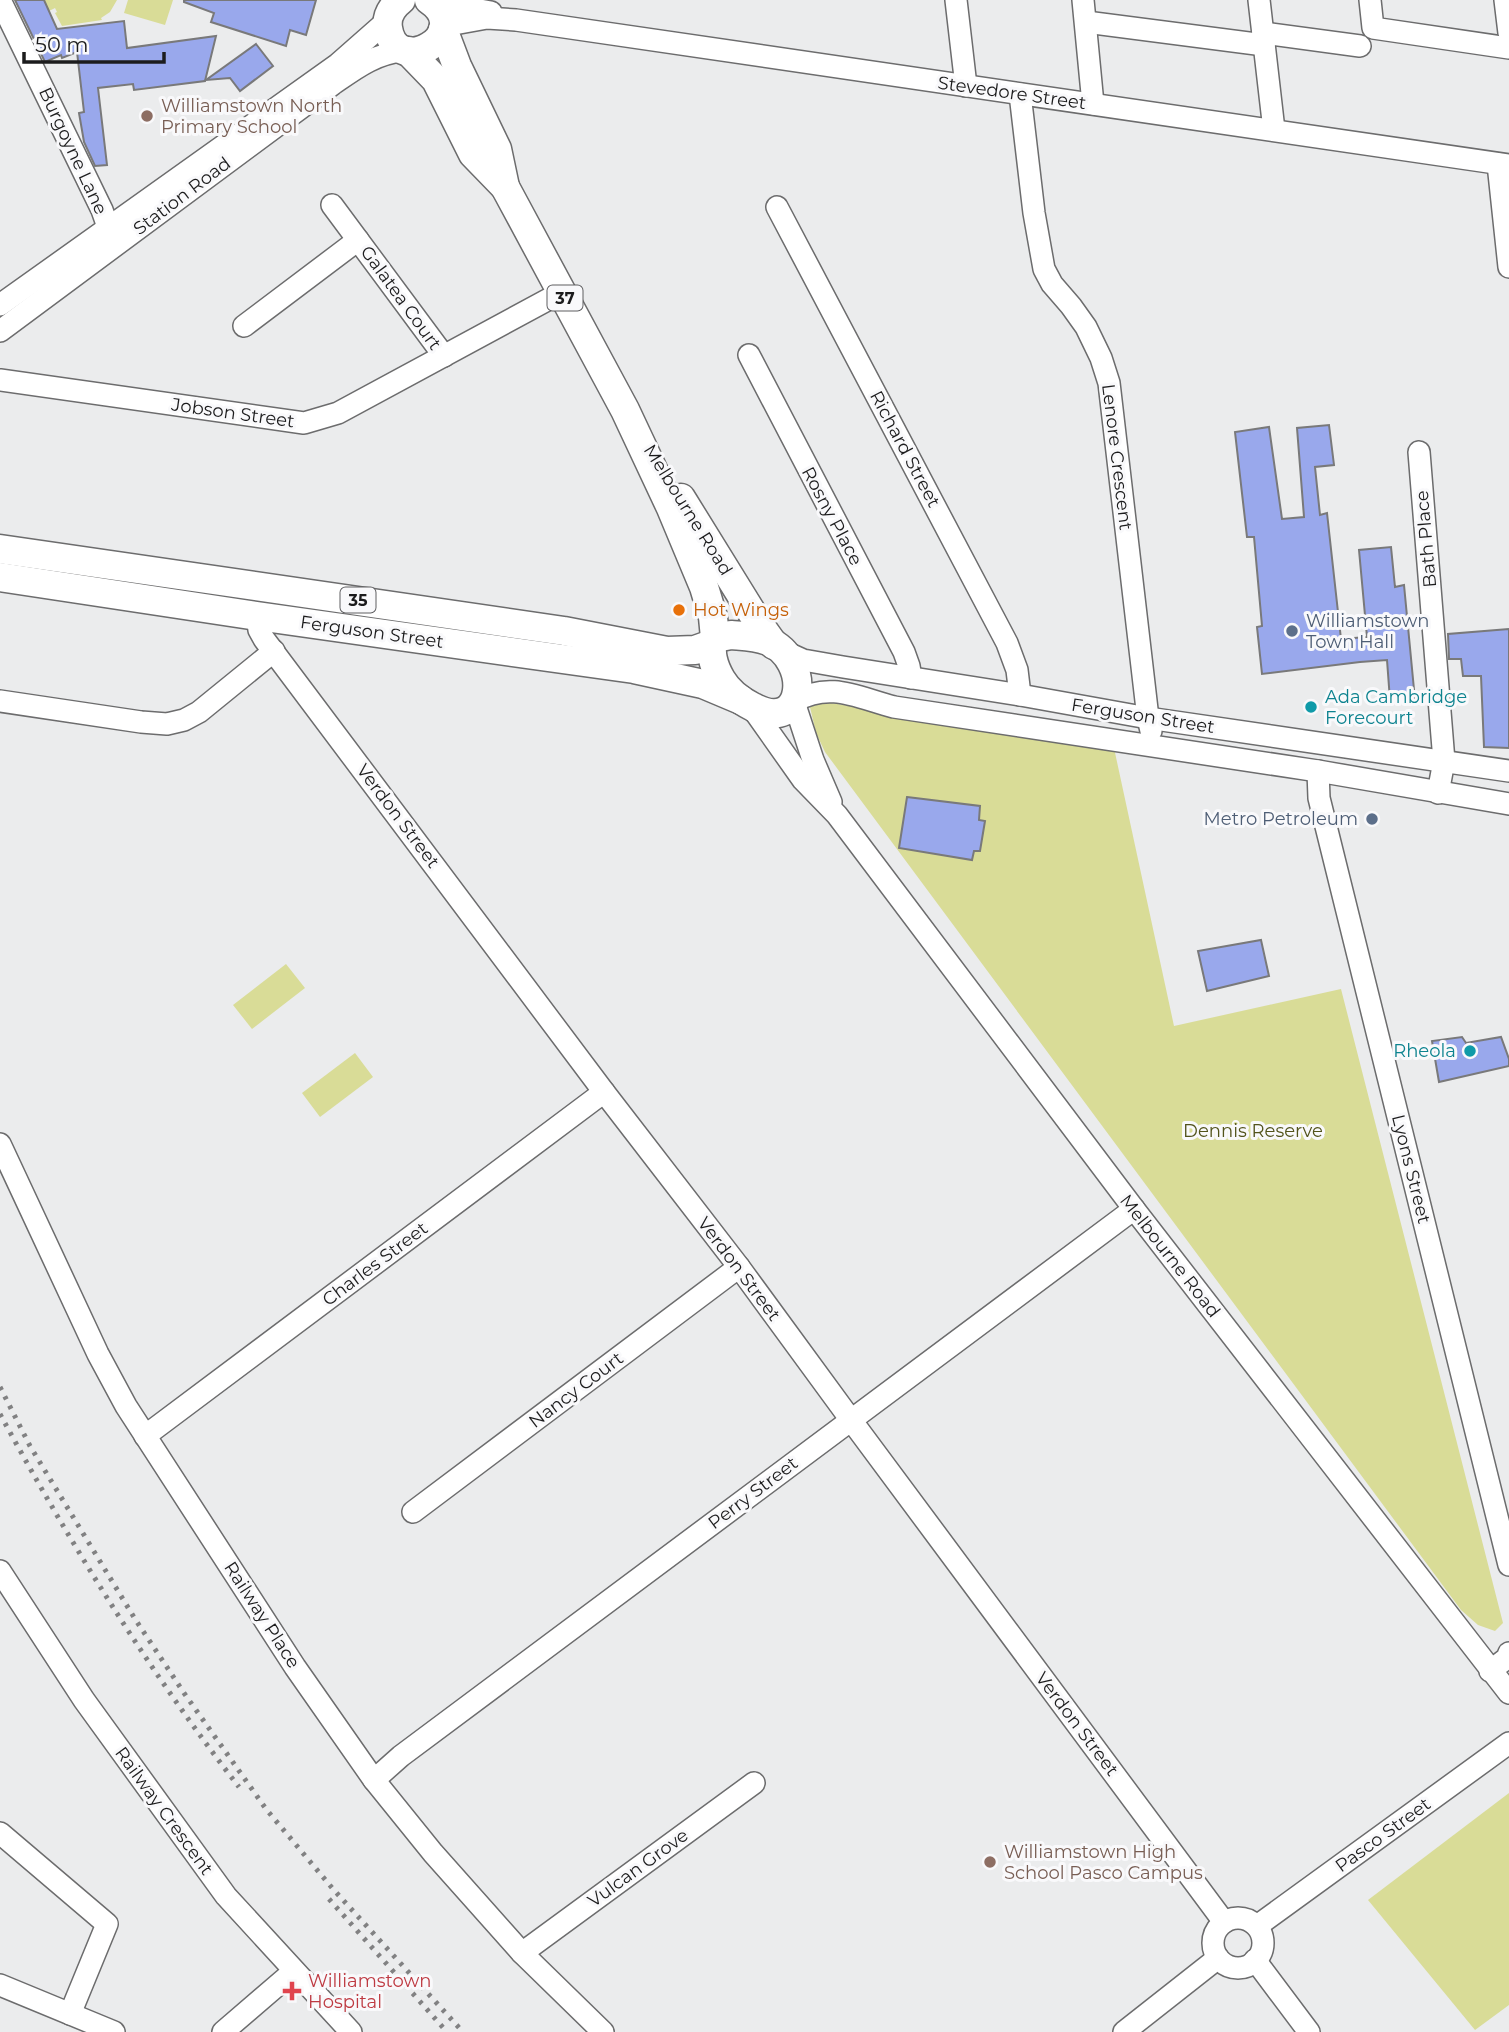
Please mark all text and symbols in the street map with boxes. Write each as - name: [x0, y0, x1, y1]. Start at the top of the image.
- scale bar: [24, 21, 164, 65]
- text: 50 m: [35, 32, 89, 57]
- street label: Stevedore Street: [936, 72, 1088, 114]
- street label: Burgoyne Lane: [34, 84, 112, 218]
- place label: Williamstown North Primary School: [161, 95, 342, 138]
- marker: Williamstown North Primary School: [139, 108, 155, 124]
- street label: Station Road: [129, 152, 235, 240]
- street label: Galatea Court: [356, 242, 446, 354]
- road number: 37: [548, 286, 582, 310]
- street label: Lenore Crescent: [1097, 383, 1137, 531]
- street label: Richard Street: [865, 387, 945, 511]
- street label: Jobson Street: [169, 393, 296, 433]
- street label: Melbourne Road: [639, 440, 737, 580]
- street label: Rosny Place: [797, 463, 867, 569]
- street label: Bath Place: [1411, 489, 1441, 589]
- road number: 35: [340, 587, 376, 612]
- place label: Hot Wings: [693, 599, 789, 621]
- marker: Hot Wings: [671, 602, 687, 618]
- place label: Williamstown Town Hall: [1306, 610, 1430, 653]
- street label: Ferguson Street: [299, 611, 445, 653]
- marker: Williamstown Town Hall: [1284, 623, 1300, 639]
- place label: Ada Cambridge Forecourt: [1325, 686, 1467, 729]
- street label: Ferguson Street: [1070, 694, 1216, 738]
- marker: Ada Cambridge Forecourt: [1303, 699, 1319, 715]
- street label: Verdon Street: [352, 760, 444, 872]
- place label: Metro Petroleum: [1204, 808, 1358, 830]
- marker: Metro Petroleum: [1364, 811, 1380, 827]
- place label: Rheola: [1393, 1040, 1456, 1062]
- marker: Rheola: [1462, 1043, 1478, 1059]
- street label: Lyons Street: [1387, 1112, 1435, 1226]
- park label: Dennis Reserve: [1183, 1120, 1323, 1142]
- street label: Melbourne Road: [1115, 1190, 1225, 1322]
- street label: Verdon Street: [693, 1213, 785, 1325]
- street label: Charles Street: [318, 1217, 432, 1311]
- street label: Nancy Court: [524, 1347, 628, 1433]
- street label: Perry Street: [704, 1452, 802, 1534]
- street label: Railway Place: [219, 1558, 305, 1673]
- street label: Verdon Street: [1031, 1668, 1123, 1780]
- street label: Railway Crescent: [110, 1743, 218, 1879]
- street label: Pasco Street: [1331, 1793, 1435, 1877]
- street label: Vulcan Grove: [583, 1824, 693, 1912]
- place label: Williamstown High School Pasco Campus: [1004, 1841, 1203, 1884]
- marker: Williamstown High School Pasco Campus: [982, 1854, 998, 1870]
- place label: Williamstown Hospital: [308, 1970, 432, 2013]
- marker: Williamstown Hospital: [282, 1981, 302, 2001]

